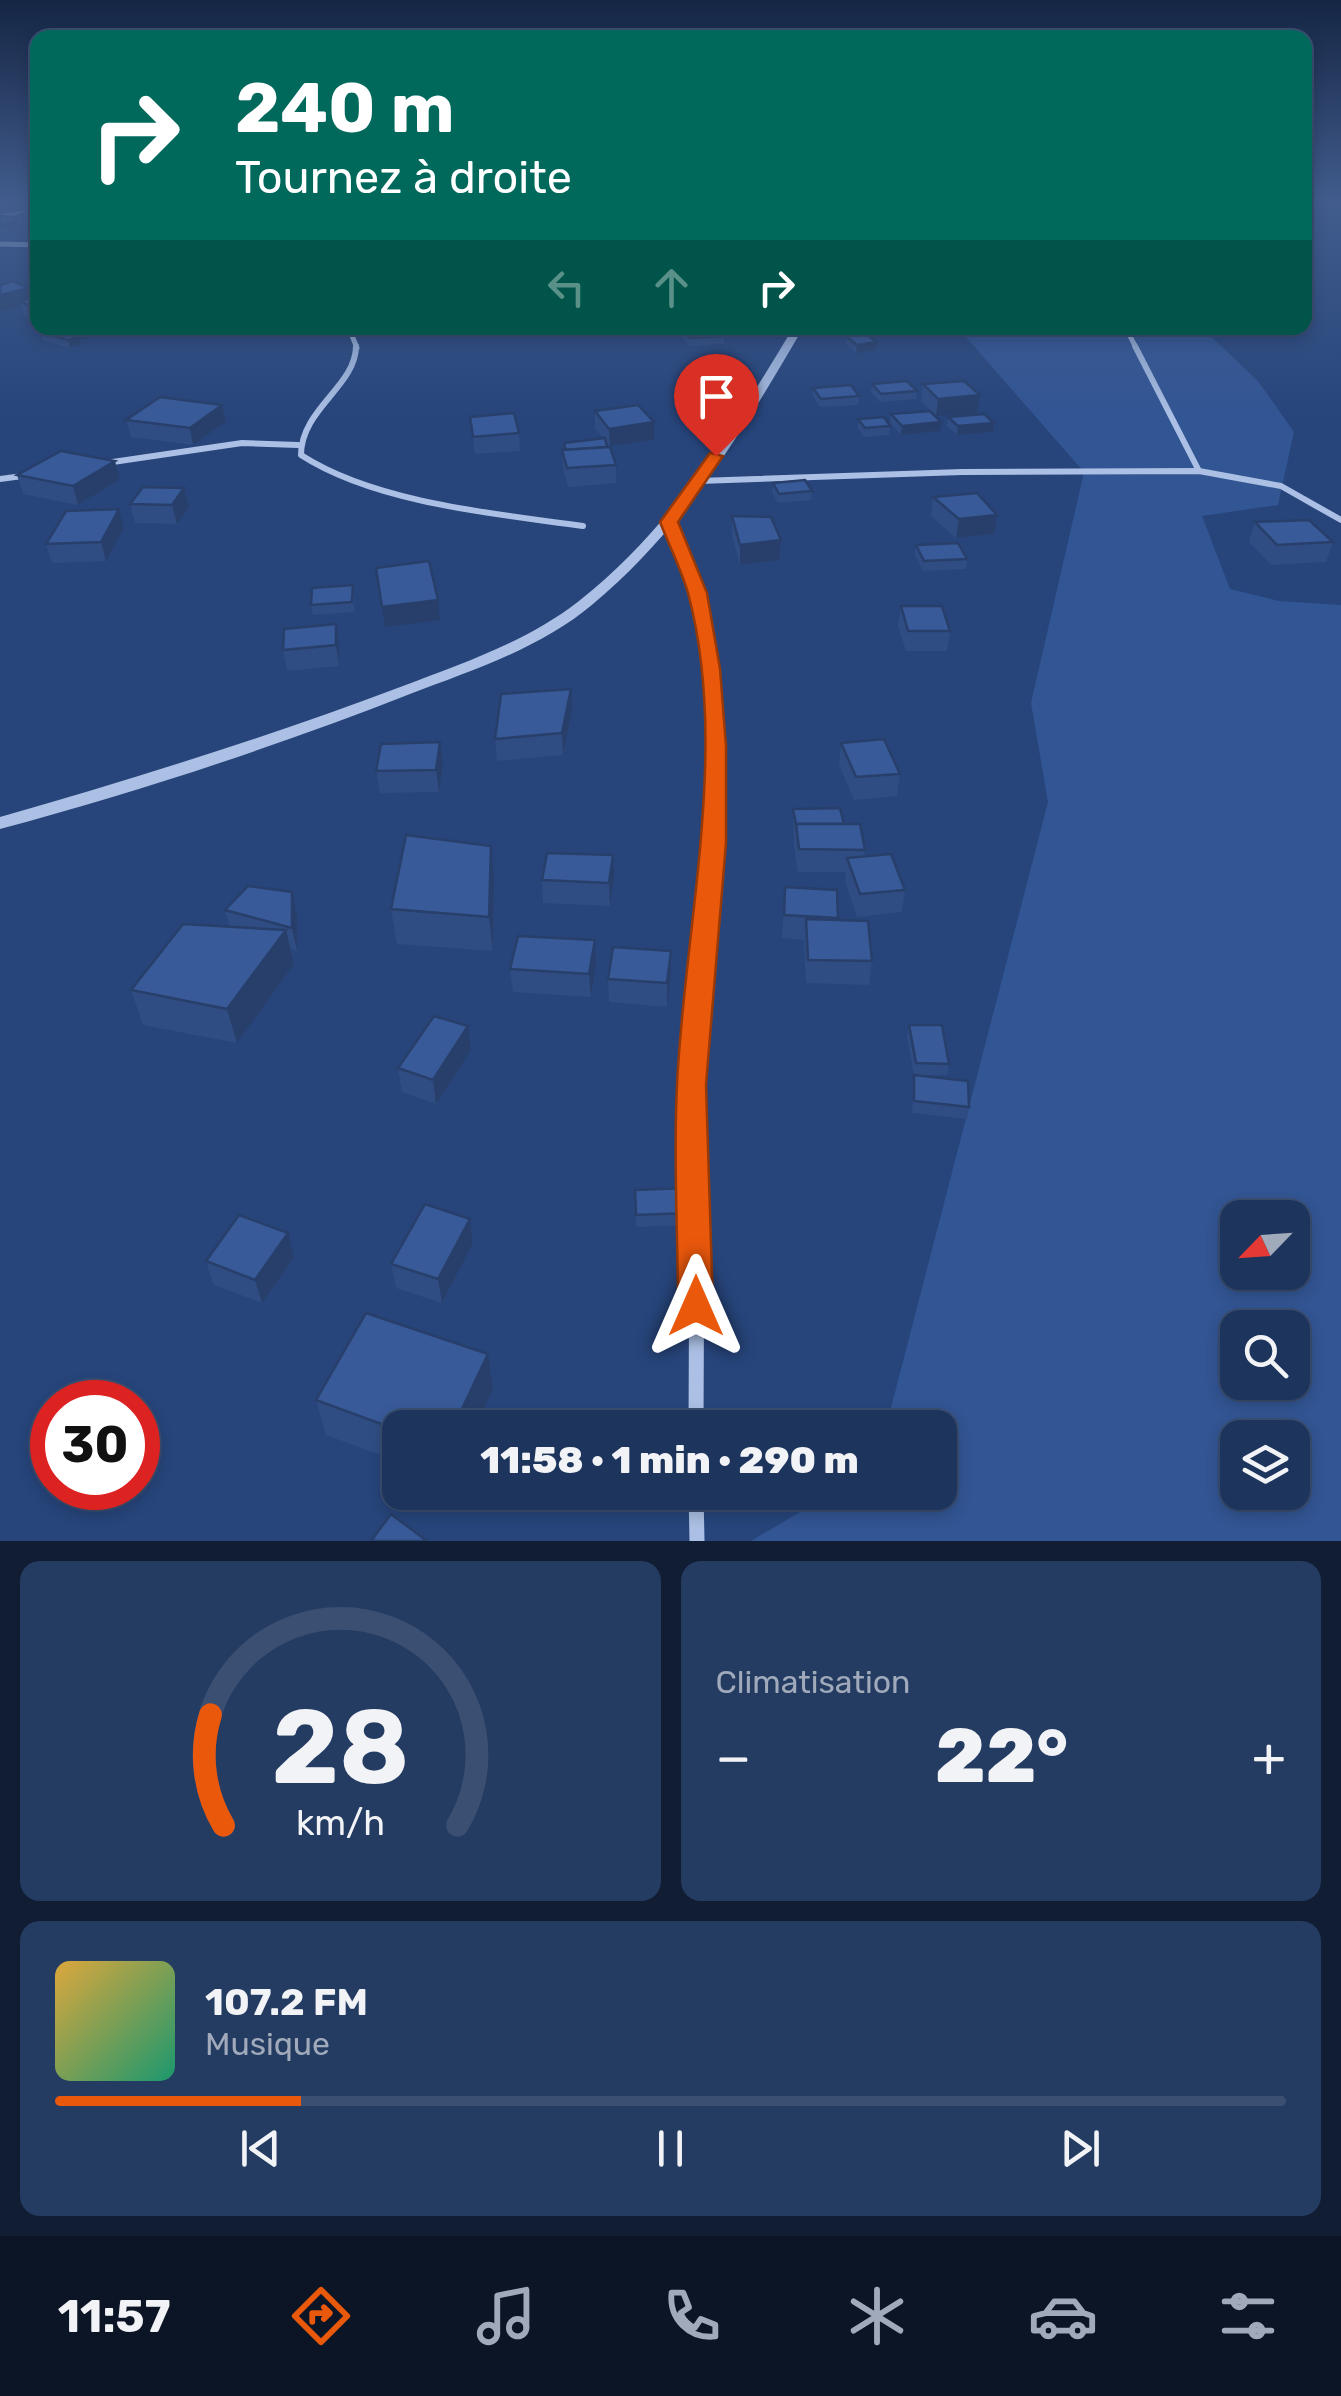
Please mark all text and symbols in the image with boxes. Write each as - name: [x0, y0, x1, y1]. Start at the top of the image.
- text: 240 m: [235, 67, 455, 150]
- icon: right: [70, 70, 200, 200]
- text: Tournez à droite: [235, 151, 572, 204]
- icon: left: [539, 260, 594, 315]
- icon: ahead: [644, 260, 699, 315]
- icon: right: [749, 260, 804, 315]
- pin: [674, 354, 759, 457]
- icon: arrive: [689, 369, 744, 424]
- north arrow: [1220, 1200, 1310, 1290]
- map controls: [1220, 1200, 1310, 1510]
- position arrow: [644, 1254, 748, 1358]
- button: search: [1220, 1310, 1310, 1400]
- speed limit sign: 30: [30, 1380, 160, 1510]
- button: layers: [1220, 1420, 1310, 1510]
- text: 11:58 · 1 min · 290 m: [480, 1437, 859, 1483]
- text: Climatisation: [716, 1663, 910, 1701]
- text: 28: [271, 1686, 409, 1809]
- text: 22°: [935, 1712, 1068, 1801]
- text: −: [716, 1725, 751, 1790]
- text: +: [1252, 1725, 1286, 1790]
- text: km/h: [296, 1802, 385, 1844]
- text: 107.2 FM: [205, 1979, 368, 2025]
- text: Musique: [205, 2025, 330, 2063]
- icon: previous: [233, 2121, 288, 2176]
- icon: pause: [643, 2121, 698, 2176]
- icon: next: [1053, 2121, 1108, 2176]
- icon: directions: [286, 2281, 356, 2351]
- icon: music: [471, 2281, 541, 2351]
- icon: phone: [657, 2281, 727, 2351]
- icon: climate: [842, 2281, 912, 2351]
- icon: car: [1028, 2281, 1098, 2351]
- icon: filters: [1213, 2281, 1283, 2351]
- text: 11:57: [58, 2290, 170, 2343]

